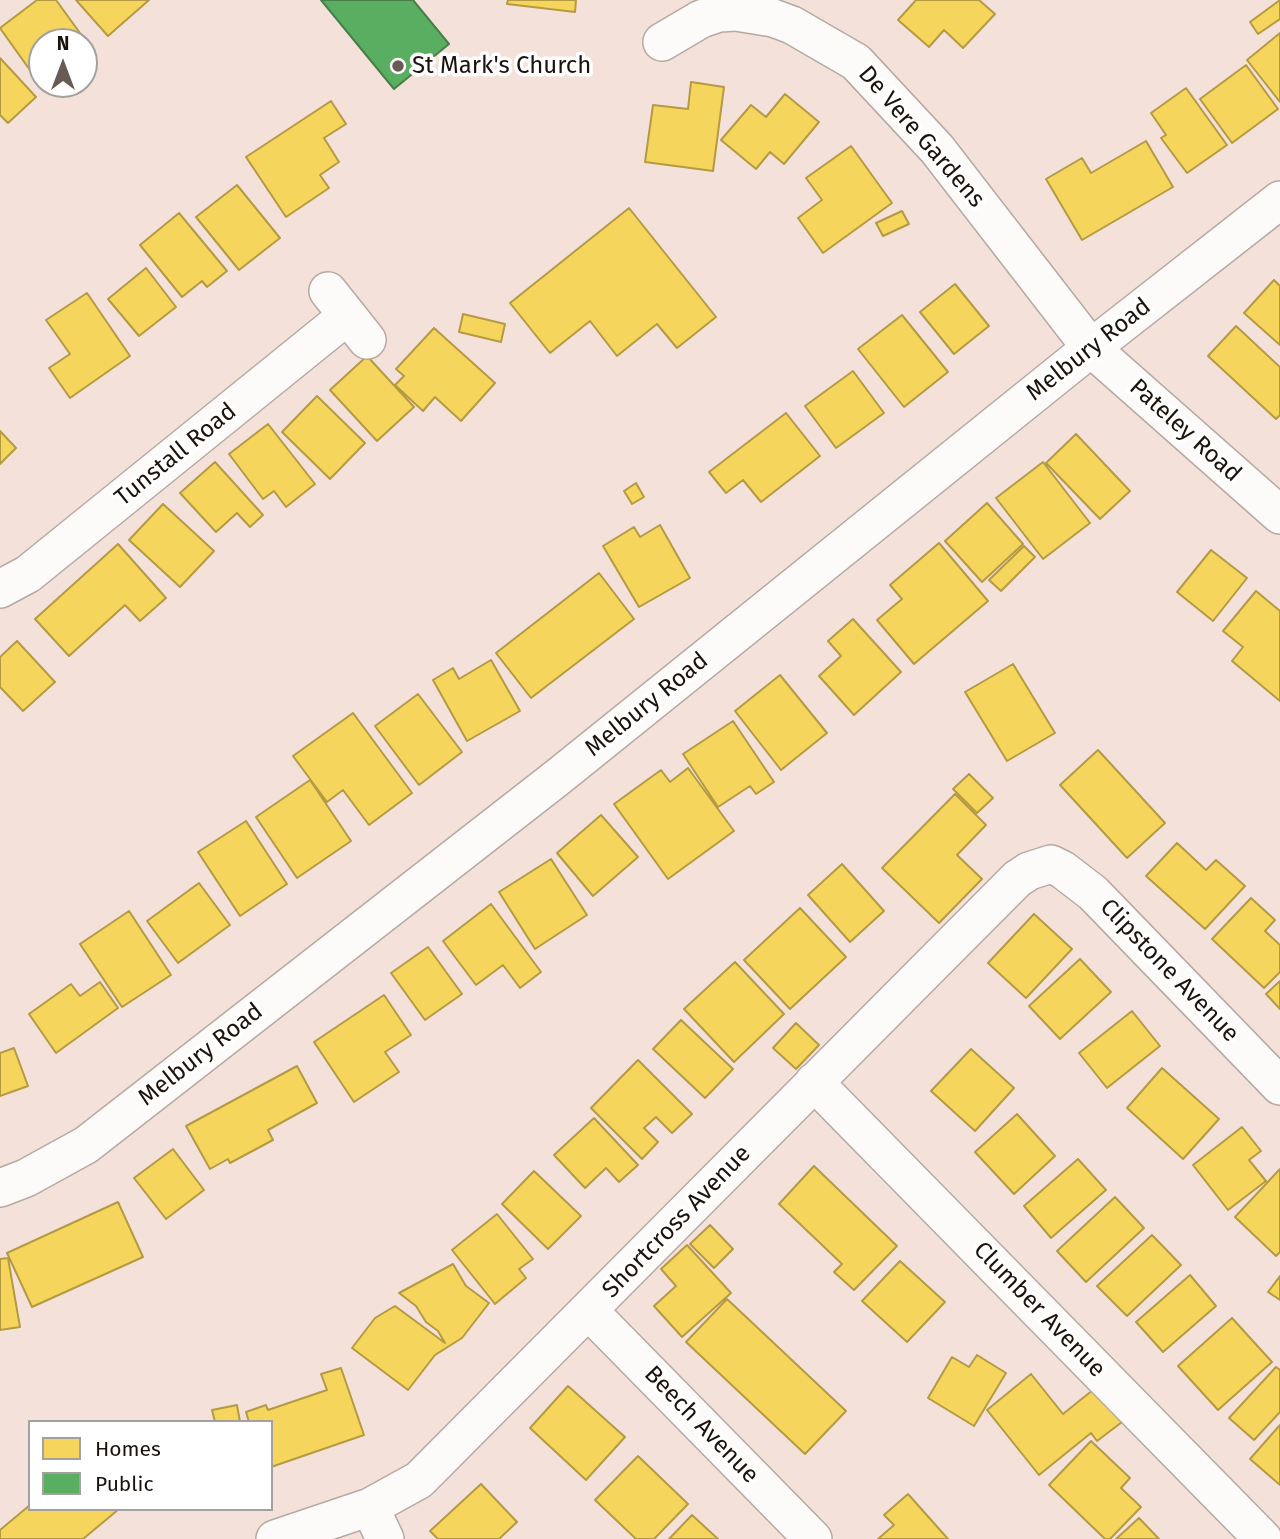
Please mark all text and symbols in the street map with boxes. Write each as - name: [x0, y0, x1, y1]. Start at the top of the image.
- north arrow: [28, 28, 98, 98]
- text: N: [57, 32, 69, 55]
- place label: St Mark's Church: [412, 52, 591, 80]
- marker: St Mark's Church: [390, 58, 406, 74]
- street label: De Vere Gardens: [852, 60, 990, 214]
- street label: Melbury Road: [1021, 293, 1157, 407]
- street label: Pateley Road: [1123, 373, 1247, 489]
- street label: Tunstall Road: [110, 397, 242, 513]
- street label: Melbury Road: [580, 647, 714, 763]
- street label: Clipstone Avenue: [1093, 893, 1245, 1049]
- street label: Melbury Road: [133, 998, 269, 1112]
- street label: Shortcross Avenue: [597, 1140, 757, 1304]
- street label: Clumber Avenue: [967, 1236, 1111, 1384]
- street label: Beech Avenue: [638, 1360, 764, 1490]
- legend: [28, 1420, 273, 1511]
- text: Homes: [95, 1436, 161, 1462]
- text: Public: [95, 1471, 153, 1497]

